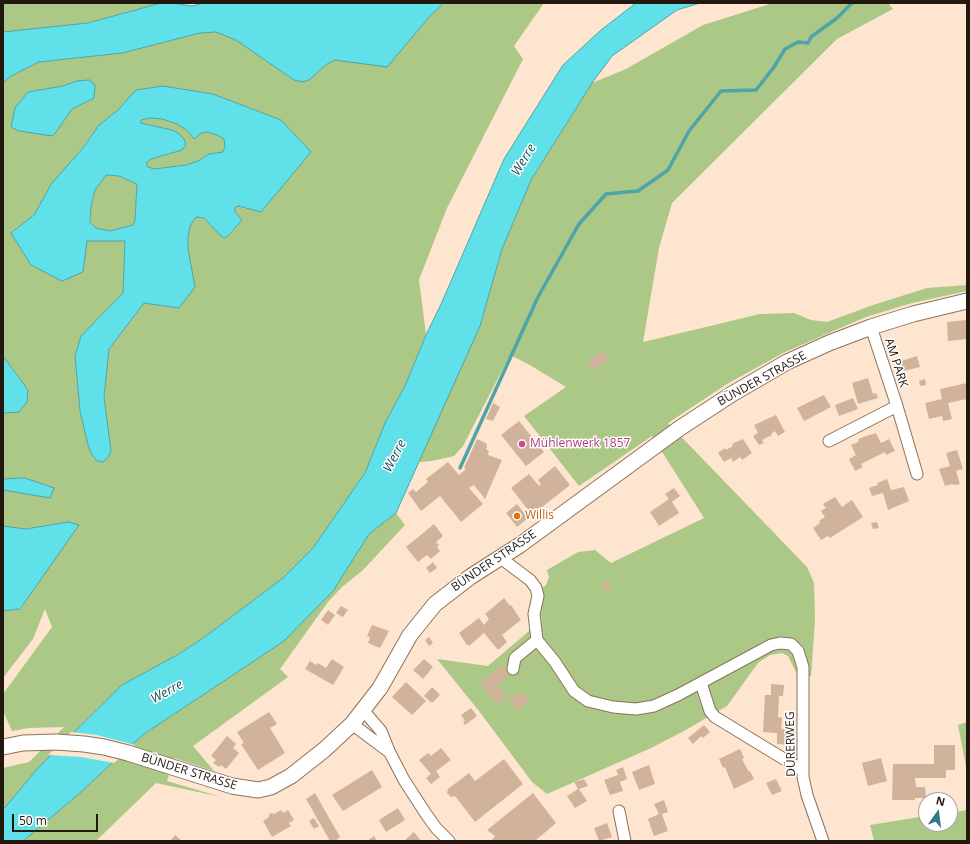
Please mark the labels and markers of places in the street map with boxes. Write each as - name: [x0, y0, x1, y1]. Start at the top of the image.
- place label: Mühlenwerk 1857: [530, 437, 630, 451]
- marker: Mühlenwerk 1857: [517, 439, 527, 449]
- place label: Willis: [525, 509, 554, 523]
- marker: Willis: [512, 511, 522, 521]

